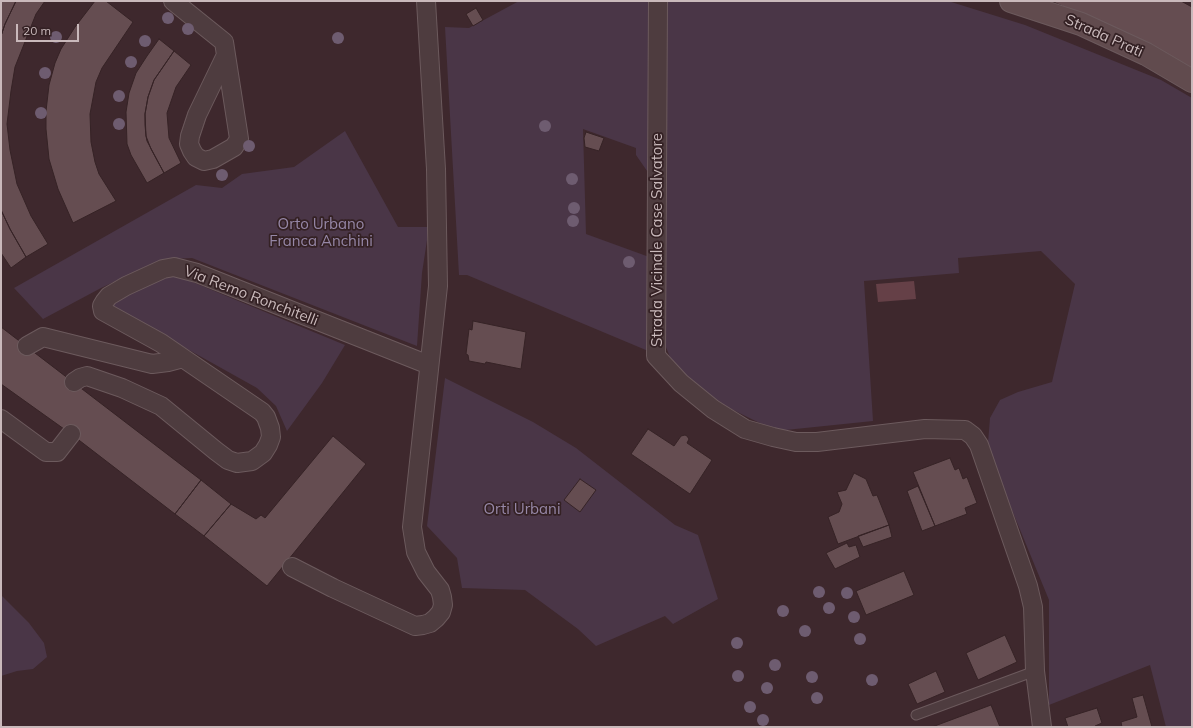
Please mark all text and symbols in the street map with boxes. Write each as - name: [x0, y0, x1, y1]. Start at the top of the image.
- street label: Strada Prati: [1062, 11, 1146, 61]
- scale bar: [18, 16, 81, 42]
- text: 20 m: [23, 23, 51, 38]
- street label: Strada Vicinale Case Salvatore: [648, 133, 666, 347]
- park label: Orto Urbano Franca Anchini: [269, 215, 373, 250]
- street label: Via Remo Ronchitelli: [181, 262, 321, 330]
- park label: Orti Urbani: [484, 500, 560, 518]

